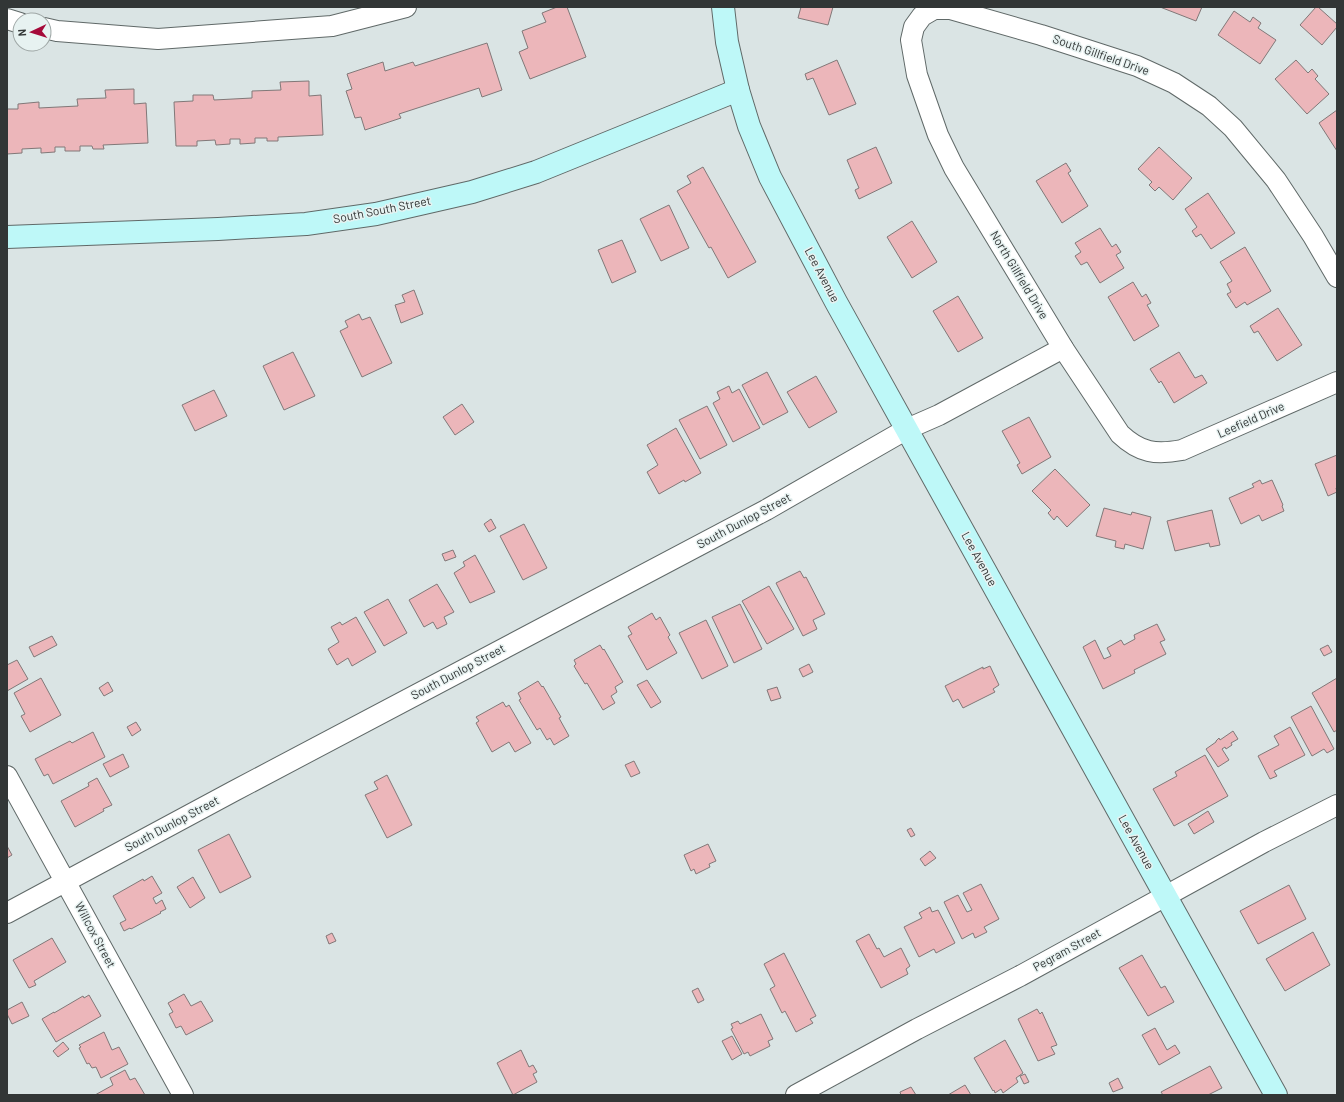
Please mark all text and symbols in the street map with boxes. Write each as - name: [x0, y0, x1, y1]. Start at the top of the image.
- north arrow: [12, 12, 52, 52]
- text: N: [15, 29, 28, 37]
- street label: South Gillfield Drive: [1051, 31, 1152, 77]
- street label: South South Street: [332, 193, 432, 225]
- street label: North Gillfield Drive: [988, 228, 1052, 321]
- street label: Lee Avenue: [803, 245, 843, 304]
- street label: Leefield Drive: [1215, 398, 1286, 440]
- street label: South Dunlop Street: [694, 489, 793, 551]
- street label: Lee Avenue: [959, 529, 1001, 588]
- street label: South Dunlop Street: [408, 640, 507, 702]
- street label: South Dunlop Street: [122, 792, 221, 854]
- street label: Lee Avenue: [1116, 812, 1158, 871]
- street label: Willcox Street: [73, 899, 119, 970]
- street label: Pegram Street: [1030, 925, 1103, 973]

